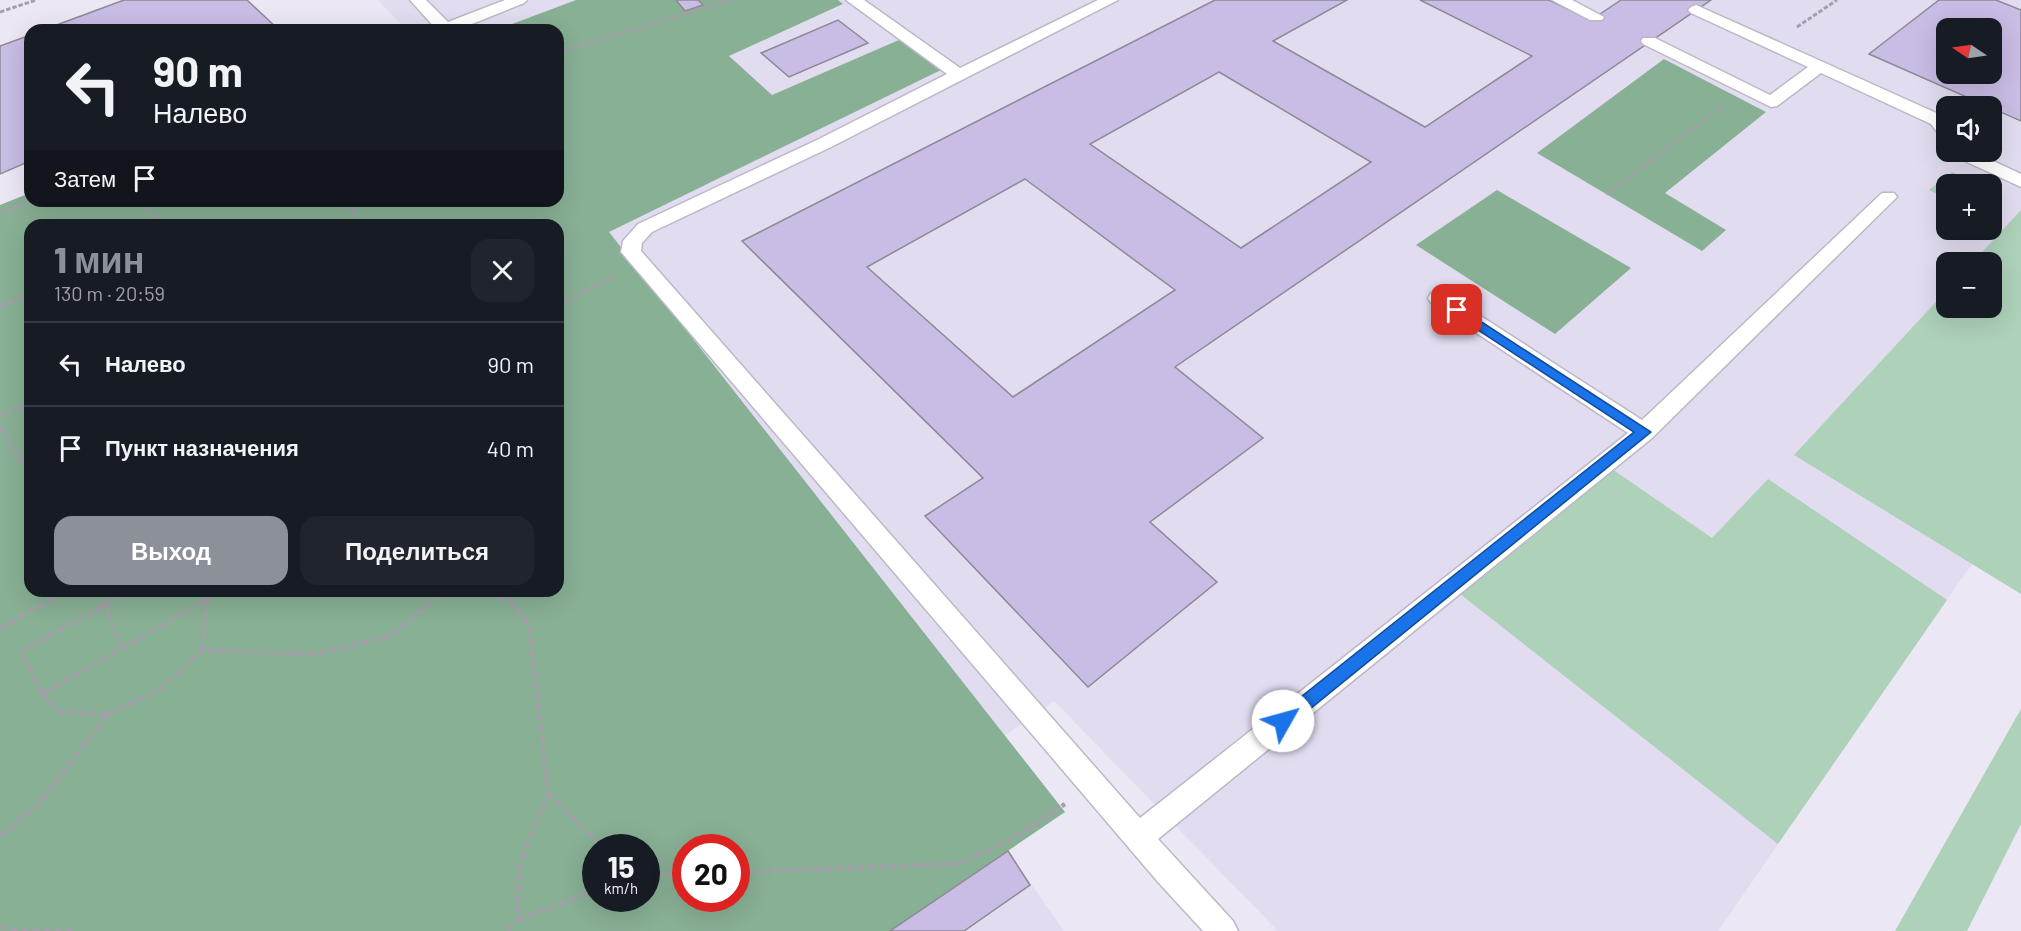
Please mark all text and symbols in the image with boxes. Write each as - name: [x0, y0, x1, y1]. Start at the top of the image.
- north arrow: [1936, 18, 2002, 84]
- map controls: [1936, 18, 2002, 318]
- text: 90 m: [153, 45, 243, 95]
- icon: left: [54, 48, 132, 126]
- text: Налево: [153, 96, 247, 128]
- button: sound: [1936, 96, 2002, 162]
- icon: arrive: [128, 162, 161, 195]
- text: Затем: [54, 165, 116, 191]
- button: +: [1936, 174, 2002, 240]
- text: 1 мин: [54, 237, 145, 280]
- button: close: [471, 239, 534, 302]
- button: −: [1936, 252, 2002, 318]
- text: 130 m · 20:59: [54, 281, 165, 305]
- pin: [1431, 284, 1482, 335]
- icon: arrive: [1440, 293, 1473, 326]
- icon: left: [54, 348, 87, 381]
- text: Налево: [105, 350, 186, 376]
- text: 90 m: [488, 351, 534, 377]
- icon: arrive: [54, 432, 87, 465]
- text: Пункт назначения: [105, 434, 299, 460]
- text: 40 m: [487, 435, 534, 461]
- button: Выход: [54, 516, 288, 585]
- button: Поделиться: [300, 516, 534, 585]
- position arrow: [1251, 689, 1315, 753]
- speed limit sign: 20: [672, 834, 750, 912]
- text: 15: [608, 848, 634, 884]
- text: km/h: [604, 879, 638, 897]

